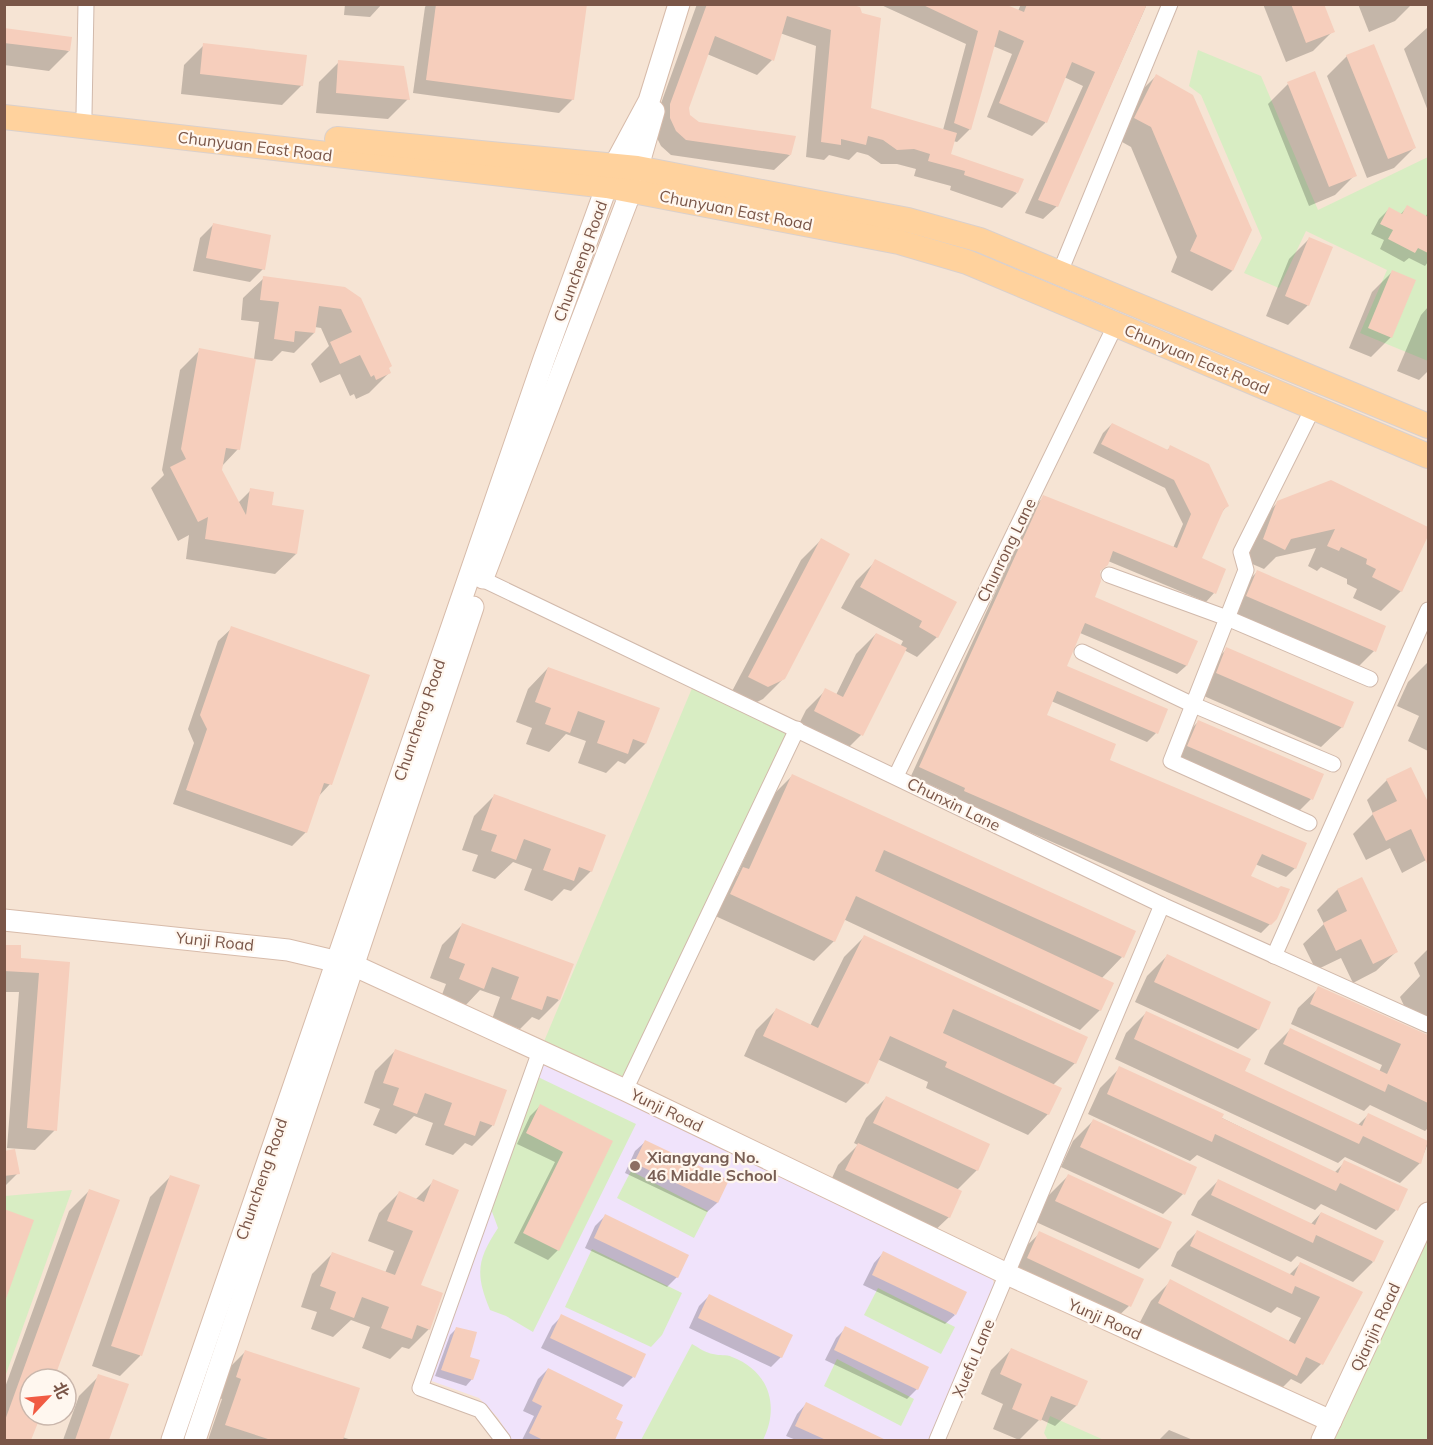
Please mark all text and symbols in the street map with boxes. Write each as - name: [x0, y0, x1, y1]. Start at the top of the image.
- street label: Chunyuan East Road: [177, 127, 333, 165]
- street label: Chunyuan East Road: [658, 185, 814, 235]
- street label: Chuncheng Road: [549, 198, 611, 324]
- street label: Chunyuan East Road: [1122, 319, 1272, 399]
- street label: Chunrong Lane: [972, 495, 1040, 605]
- street label: Chuncheng Road: [389, 657, 449, 783]
- street label: Chunxin Lane: [904, 773, 1004, 835]
- street label: Yunji Road: [174, 927, 255, 955]
- street label: Yunji Road: [627, 1083, 707, 1136]
- street label: Chuncheng Road: [231, 1116, 291, 1242]
- place label: Xiangyang No. 46 Middle School: [646, 1147, 777, 1185]
- marker: Xiangyang No. 46 Middle School: [628, 1159, 642, 1173]
- street label: Qianjin Road: [1346, 1279, 1404, 1375]
- street label: Yunji Road: [1064, 1294, 1145, 1344]
- street label: Xuefu Lane: [947, 1316, 999, 1400]
- north arrow: [18, 1367, 78, 1427]
- text: 北: [49, 1379, 74, 1402]

